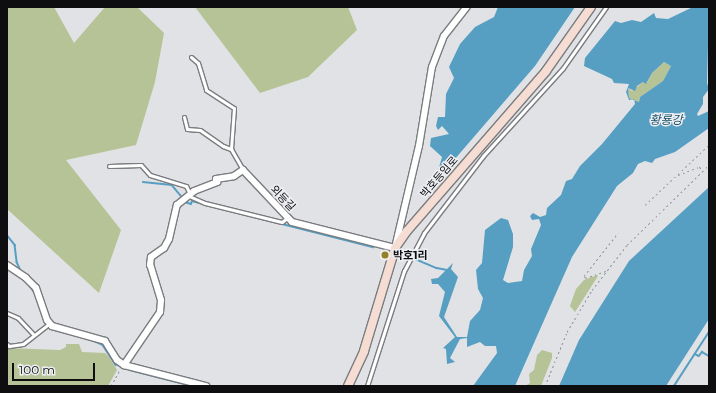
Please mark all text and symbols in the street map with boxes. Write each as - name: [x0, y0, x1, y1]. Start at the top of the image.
- water label: 황룡강: [649, 113, 683, 127]
- street label: 박호등임로: [417, 154, 461, 200]
- street label: 외등길: [268, 182, 298, 214]
- place label: 박호1리: [393, 248, 428, 262]
- marker: 박호1리: [380, 250, 390, 260]
- scale bar: [14, 355, 97, 381]
- text: 100 m: [19, 362, 55, 377]

